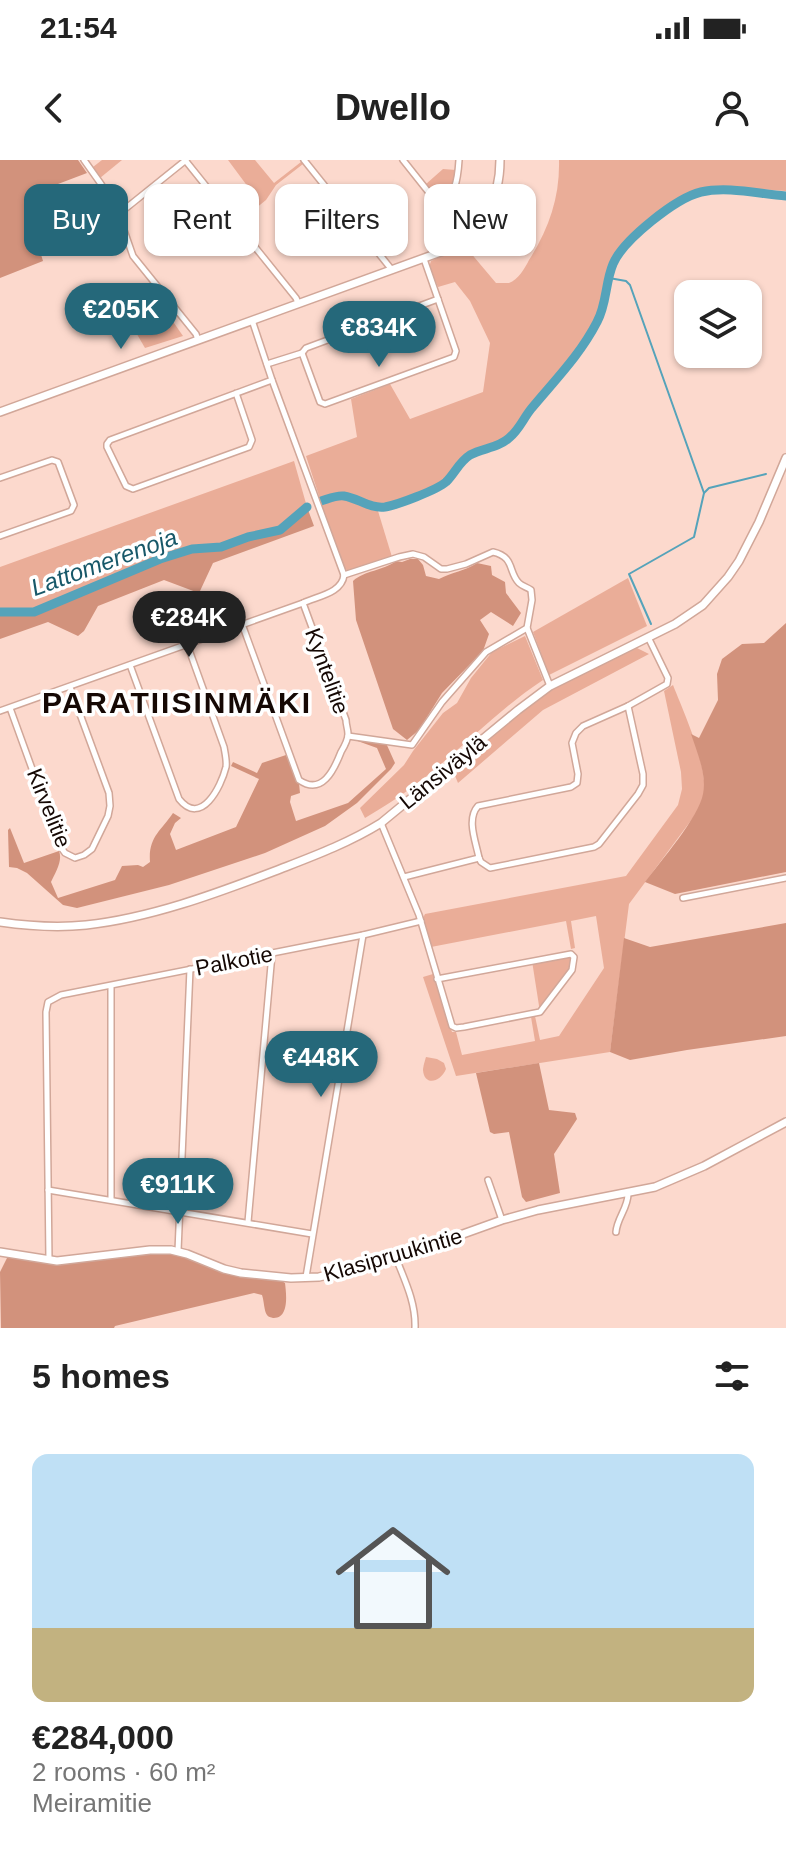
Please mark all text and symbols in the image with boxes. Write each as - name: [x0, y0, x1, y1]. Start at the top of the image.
- text: 21:54: [40, 11, 117, 44]
- icon: back: [32, 86, 76, 130]
- icon: person: [710, 86, 754, 130]
- text: Dwello: [335, 87, 451, 128]
- chip: Buy: [24, 184, 128, 256]
- chip: Rent: [144, 184, 259, 256]
- chip: Filters: [275, 184, 408, 256]
- chip: New: [424, 184, 536, 256]
- map controls: [674, 280, 762, 368]
- button: layers: [674, 280, 762, 368]
- pin: €205K: [65, 283, 177, 351]
- text: €205K: [83, 294, 159, 324]
- pin: €834K: [323, 301, 435, 369]
- text: €834K: [341, 312, 417, 342]
- water label: Lattomerenoja: [27, 523, 181, 601]
- pin: €284K: [133, 591, 245, 659]
- text: €284K: [151, 602, 227, 632]
- street label: Kyntelitie: [300, 625, 354, 717]
- district label: PARATIISINMÄKI: [42, 686, 312, 719]
- street label: Länsiväylä: [395, 729, 492, 814]
- street label: Kirvelitie: [22, 765, 76, 851]
- street label: Palkotie: [193, 941, 275, 981]
- pin: €448K: [265, 1031, 377, 1099]
- text: €448K: [283, 1042, 359, 1072]
- pin: €911K: [122, 1158, 234, 1226]
- text: €911K: [140, 1169, 216, 1199]
- street label: Klasipruukintie: [321, 1223, 465, 1287]
- icon: filters: [710, 1354, 754, 1398]
- text: 5 homes: [32, 1357, 170, 1395]
- icon: home: [321, 1506, 465, 1650]
- text: €284,000: [32, 1718, 174, 1756]
- text: 2 rooms · 60 m²: [32, 1757, 216, 1787]
- text: Meiramitie: [32, 1788, 152, 1818]

